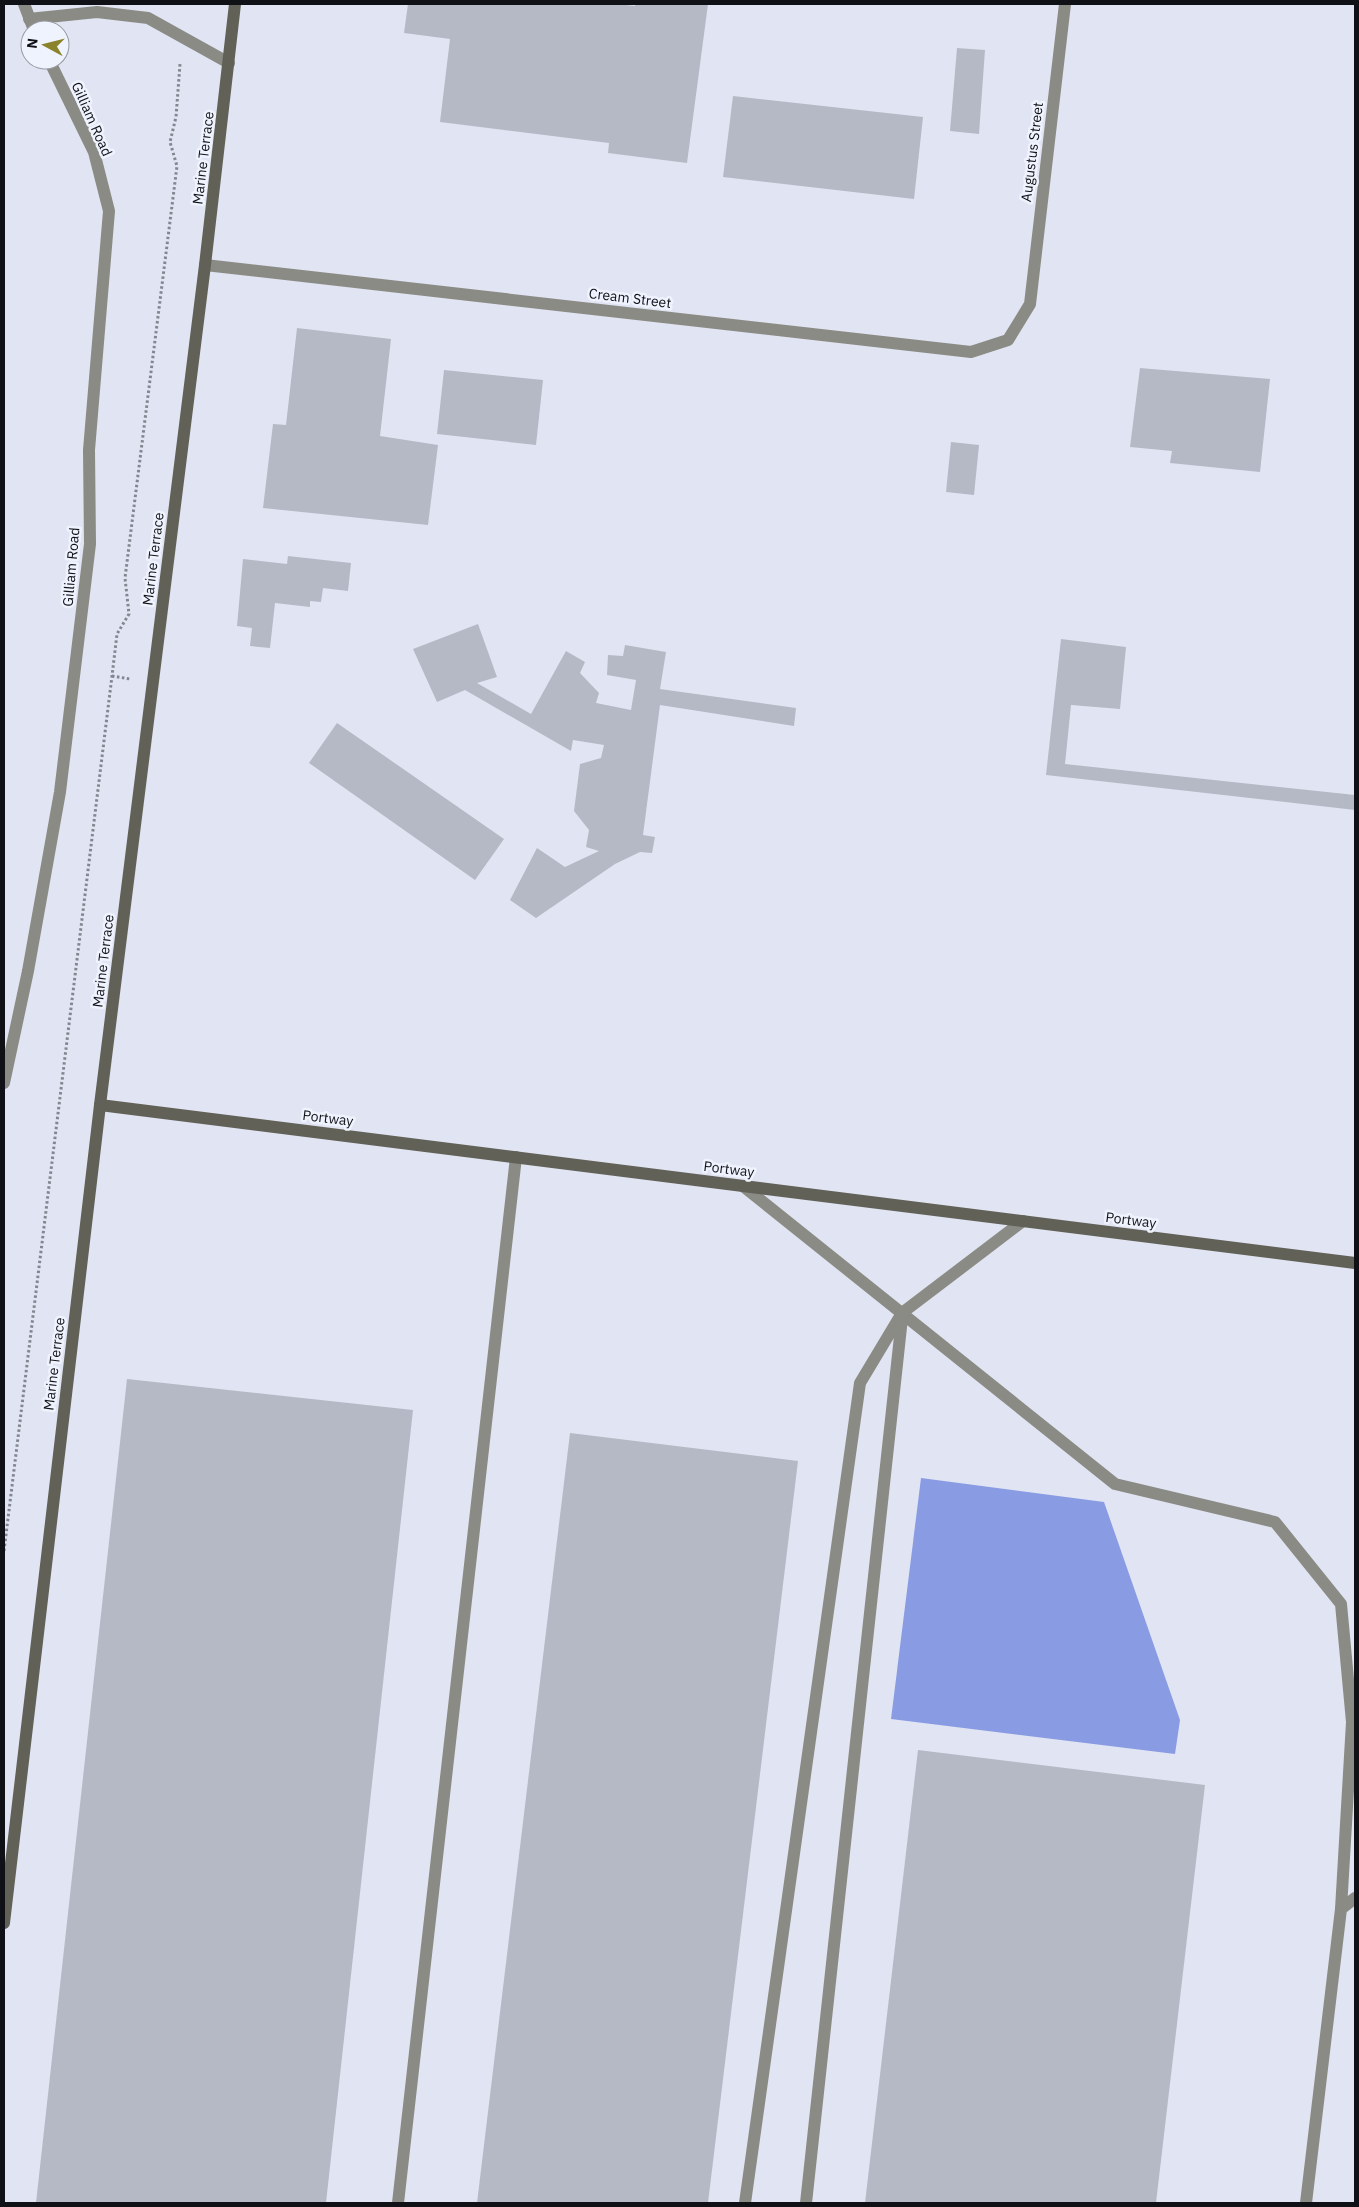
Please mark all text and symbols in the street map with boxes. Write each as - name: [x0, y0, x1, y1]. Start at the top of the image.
- north arrow: [20, 20, 70, 70]
- text: N: [23, 37, 42, 50]
- street label: Gilliam Road: [68, 79, 116, 159]
- street label: Augustus Street: [1017, 101, 1047, 203]
- street label: Marine Terrace: [188, 110, 218, 206]
- street label: Cream Street: [588, 284, 672, 312]
- street label: Marine Terrace: [138, 511, 168, 607]
- street label: Gilliam Road: [59, 527, 83, 607]
- street label: Marine Terrace: [88, 913, 118, 1009]
- street label: Portway: [302, 1106, 355, 1130]
- street label: Portway: [703, 1157, 756, 1181]
- street label: Portway: [1105, 1208, 1158, 1232]
- street label: Marine Terrace: [39, 1316, 69, 1412]

